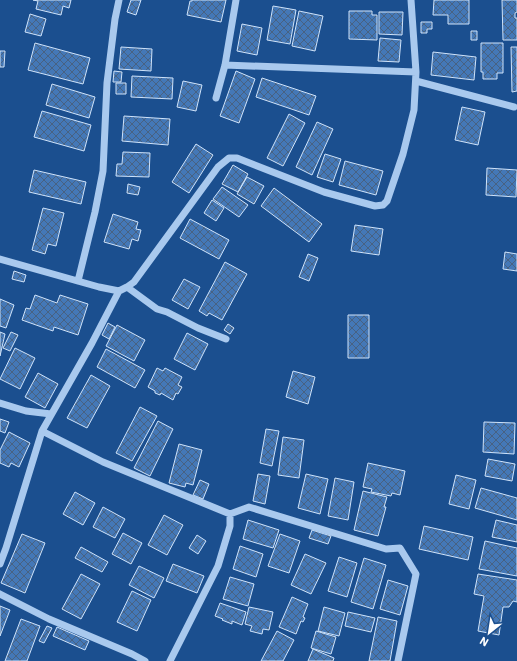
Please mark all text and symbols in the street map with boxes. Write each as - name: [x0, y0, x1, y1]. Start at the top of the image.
- north arrow: [469, 613, 509, 653]
- text: N: [477, 634, 491, 650]

